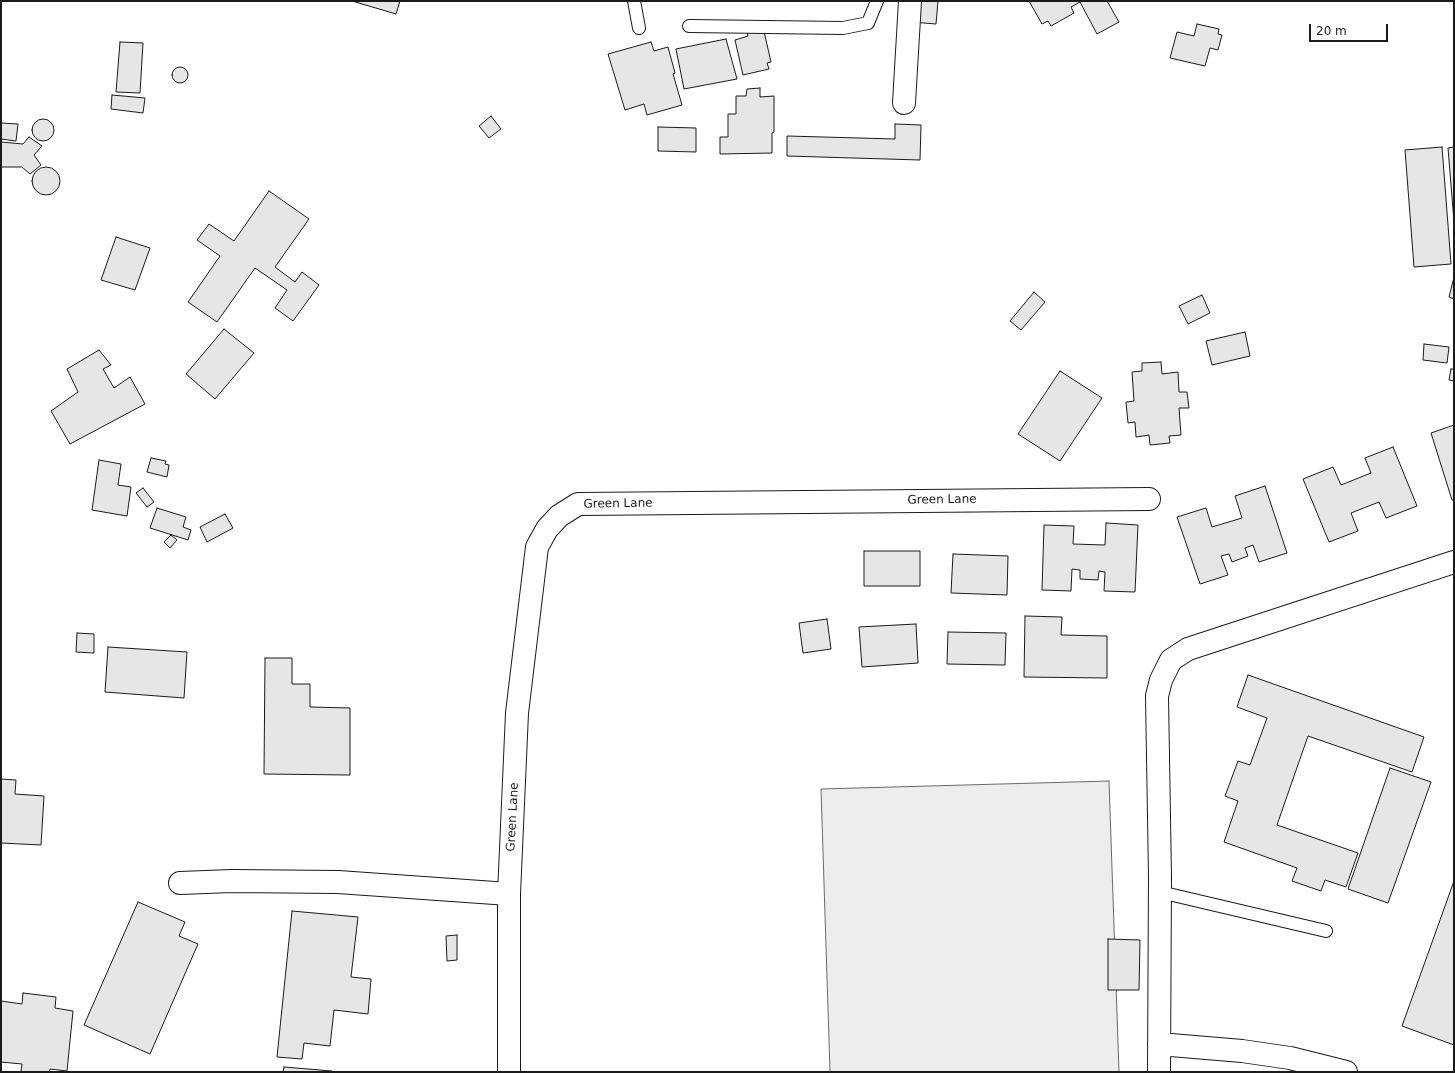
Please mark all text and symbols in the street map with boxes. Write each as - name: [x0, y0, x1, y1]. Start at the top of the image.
- scale bar: [1311, 16, 1390, 42]
- text: 20 m: [1316, 24, 1347, 38]
- street label: Green Lane: [907, 492, 977, 508]
- street label: Green Lane: [583, 496, 653, 512]
- street label: Green Lane: [504, 782, 522, 852]

